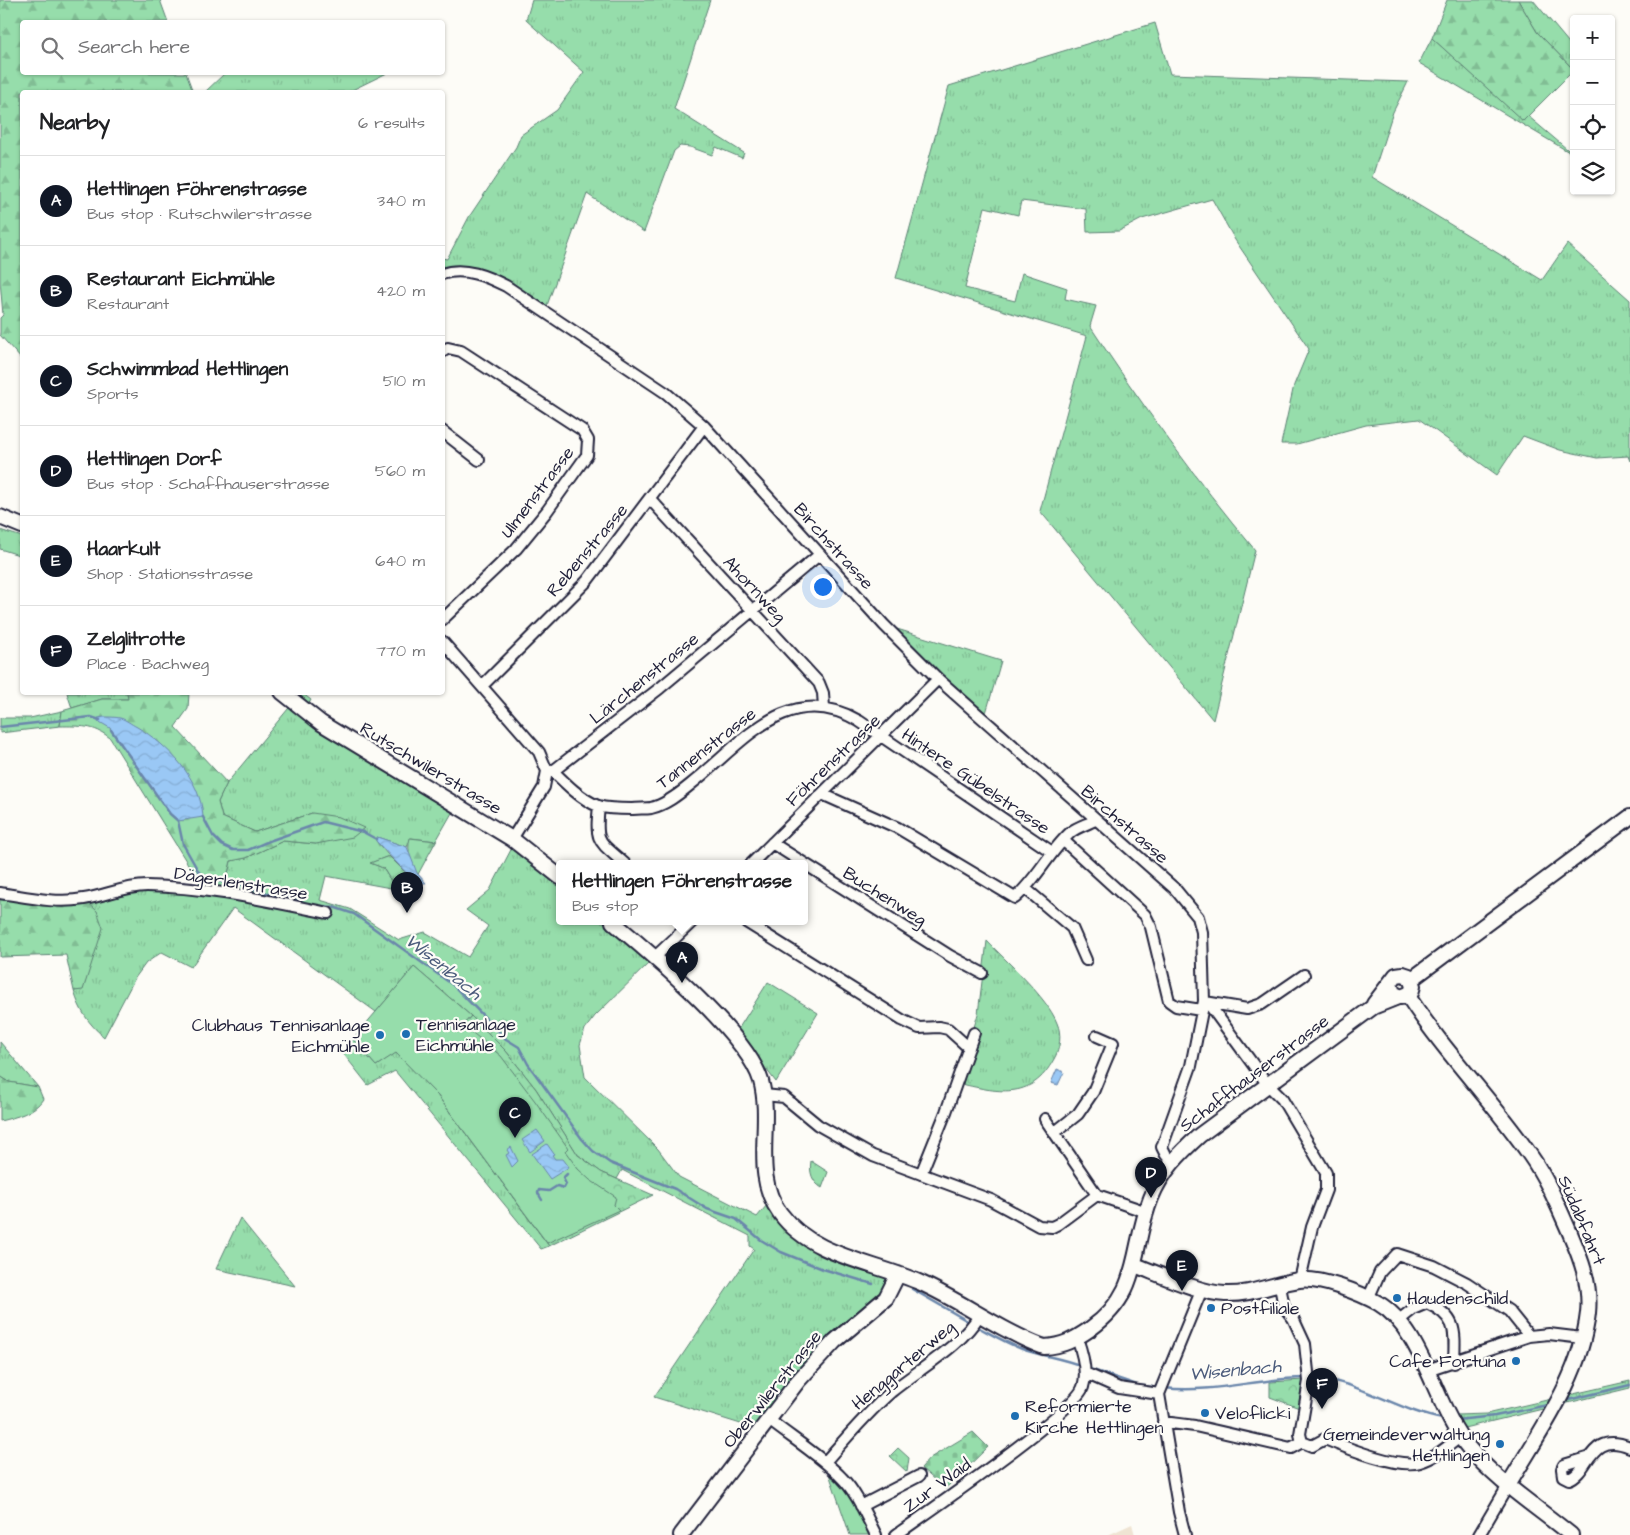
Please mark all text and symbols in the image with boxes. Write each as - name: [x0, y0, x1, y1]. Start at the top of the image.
- map controls: [1570, 15, 1615, 195]
- button: +: [1570, 15, 1615, 60]
- search box: [20, 20, 445, 75]
- icon: search: [38, 34, 66, 62]
- text: Search here: [78, 34, 190, 61]
- button: −: [1570, 60, 1615, 105]
- button: locate: [1570, 105, 1615, 150]
- text: Nearby: [40, 108, 110, 137]
- text: 6 results: [358, 112, 425, 134]
- button: layers: [1570, 150, 1615, 195]
- text: Hettlingen Föhrenstrasse: [87, 176, 307, 203]
- text: A: [51, 190, 61, 212]
- text: 340 m: [377, 190, 425, 212]
- text: Bus stop · Rutschwilerstrasse: [87, 203, 312, 225]
- text: Restaurant Eichmühle: [87, 266, 275, 293]
- text: B: [50, 280, 62, 302]
- text: 420 m: [376, 280, 425, 302]
- text: Restaurant: [87, 293, 169, 315]
- text: Schwimmbad Hettlingen: [87, 356, 288, 383]
- text: C: [50, 370, 62, 392]
- text: 510 m: [383, 370, 425, 392]
- text: Sports: [87, 383, 139, 405]
- street label: Ulmenstrasse: [495, 441, 580, 543]
- text: Hettlingen Dorf: [87, 446, 221, 473]
- text: D: [51, 460, 61, 482]
- text: 560 m: [375, 460, 425, 482]
- text: Bus stop · Schaffhauserstrasse: [87, 473, 330, 495]
- street label: Birchstrasse: [788, 497, 880, 595]
- street label: Rebenstrasse: [541, 498, 634, 602]
- text: Haarkult: [87, 536, 160, 563]
- text: E: [51, 550, 61, 572]
- text: 640 m: [375, 550, 425, 572]
- street label: Ahornweg: [716, 550, 792, 629]
- text: Shop · Stationsstrasse: [87, 563, 253, 585]
- your location: [810, 574, 836, 600]
- text: Zelglitrotte: [87, 626, 185, 653]
- street label: Lärchenstrasse: [584, 626, 704, 730]
- text: F: [50, 640, 62, 662]
- text: 770 m: [376, 640, 425, 662]
- text: Place · Bachweg: [87, 653, 209, 675]
- street label: Tannenstrasse: [651, 701, 762, 795]
- street label: Föhrenstrasse: [780, 708, 887, 812]
- street label: Rutschwilerstrasse: [355, 716, 507, 821]
- street label: Hintere Gübelstrasse: [897, 722, 1055, 841]
- street label: Birchstrasse: [1075, 779, 1174, 870]
- popup: [556, 860, 808, 925]
- street label: Dägerlenstrasse: [172, 861, 310, 907]
- street label: Buchenweg: [837, 861, 931, 933]
- text: Hettlingen Föhrenstrasse: [572, 868, 792, 895]
- pin: B: [391, 872, 423, 913]
- text: Bus stop: [572, 895, 638, 917]
- water label: Wisenbach: [399, 928, 488, 1008]
- pin: A: [666, 942, 698, 983]
- street label: Schaffhauserstrasse: [1174, 1009, 1335, 1138]
- place label: Tennisanlage Eichmühle: [416, 1012, 516, 1058]
- place label: Clubhaus Tennisanlage Eichmühle: [192, 1013, 370, 1059]
- marker: Tennisanlage Eichmühle: [400, 1028, 412, 1040]
- marker: Clubhaus Tennisanlage Eichmühle: [374, 1029, 386, 1041]
- pin: C: [499, 1097, 531, 1138]
- pin: D: [1135, 1157, 1167, 1198]
- street label: Südabfahrt: [1551, 1172, 1612, 1270]
- pin: E: [1166, 1250, 1198, 1291]
- place label: Haudenschild: [1407, 1286, 1508, 1311]
- marker: Haudenschild: [1391, 1292, 1403, 1304]
- place label: Postfiliale: [1221, 1296, 1300, 1321]
- marker: Postfiliale: [1205, 1302, 1217, 1314]
- street label: Henggarterweg: [846, 1315, 961, 1417]
- street label: Oberwilerstrasse: [717, 1325, 828, 1453]
- place label: Cafe Fortuna: [1389, 1349, 1506, 1374]
- water label: Wisenbach: [1188, 1353, 1284, 1388]
- marker: Cafe Fortuna: [1510, 1355, 1522, 1367]
- pin: F: [1306, 1368, 1338, 1409]
- place label: Reformierte Kirche Hettlingen: [1025, 1394, 1164, 1441]
- place label: Veloflicki: [1215, 1401, 1291, 1426]
- marker: Veloflicki: [1199, 1407, 1211, 1419]
- marker: Reformierte Kirche Hettlingen: [1009, 1410, 1021, 1422]
- place label: Gemeindeverwaltung Hettlingen: [1323, 1422, 1490, 1469]
- marker: Gemeindeverwaltung Hettlingen: [1494, 1438, 1506, 1450]
- street label: Zur Waid: [898, 1452, 976, 1519]

